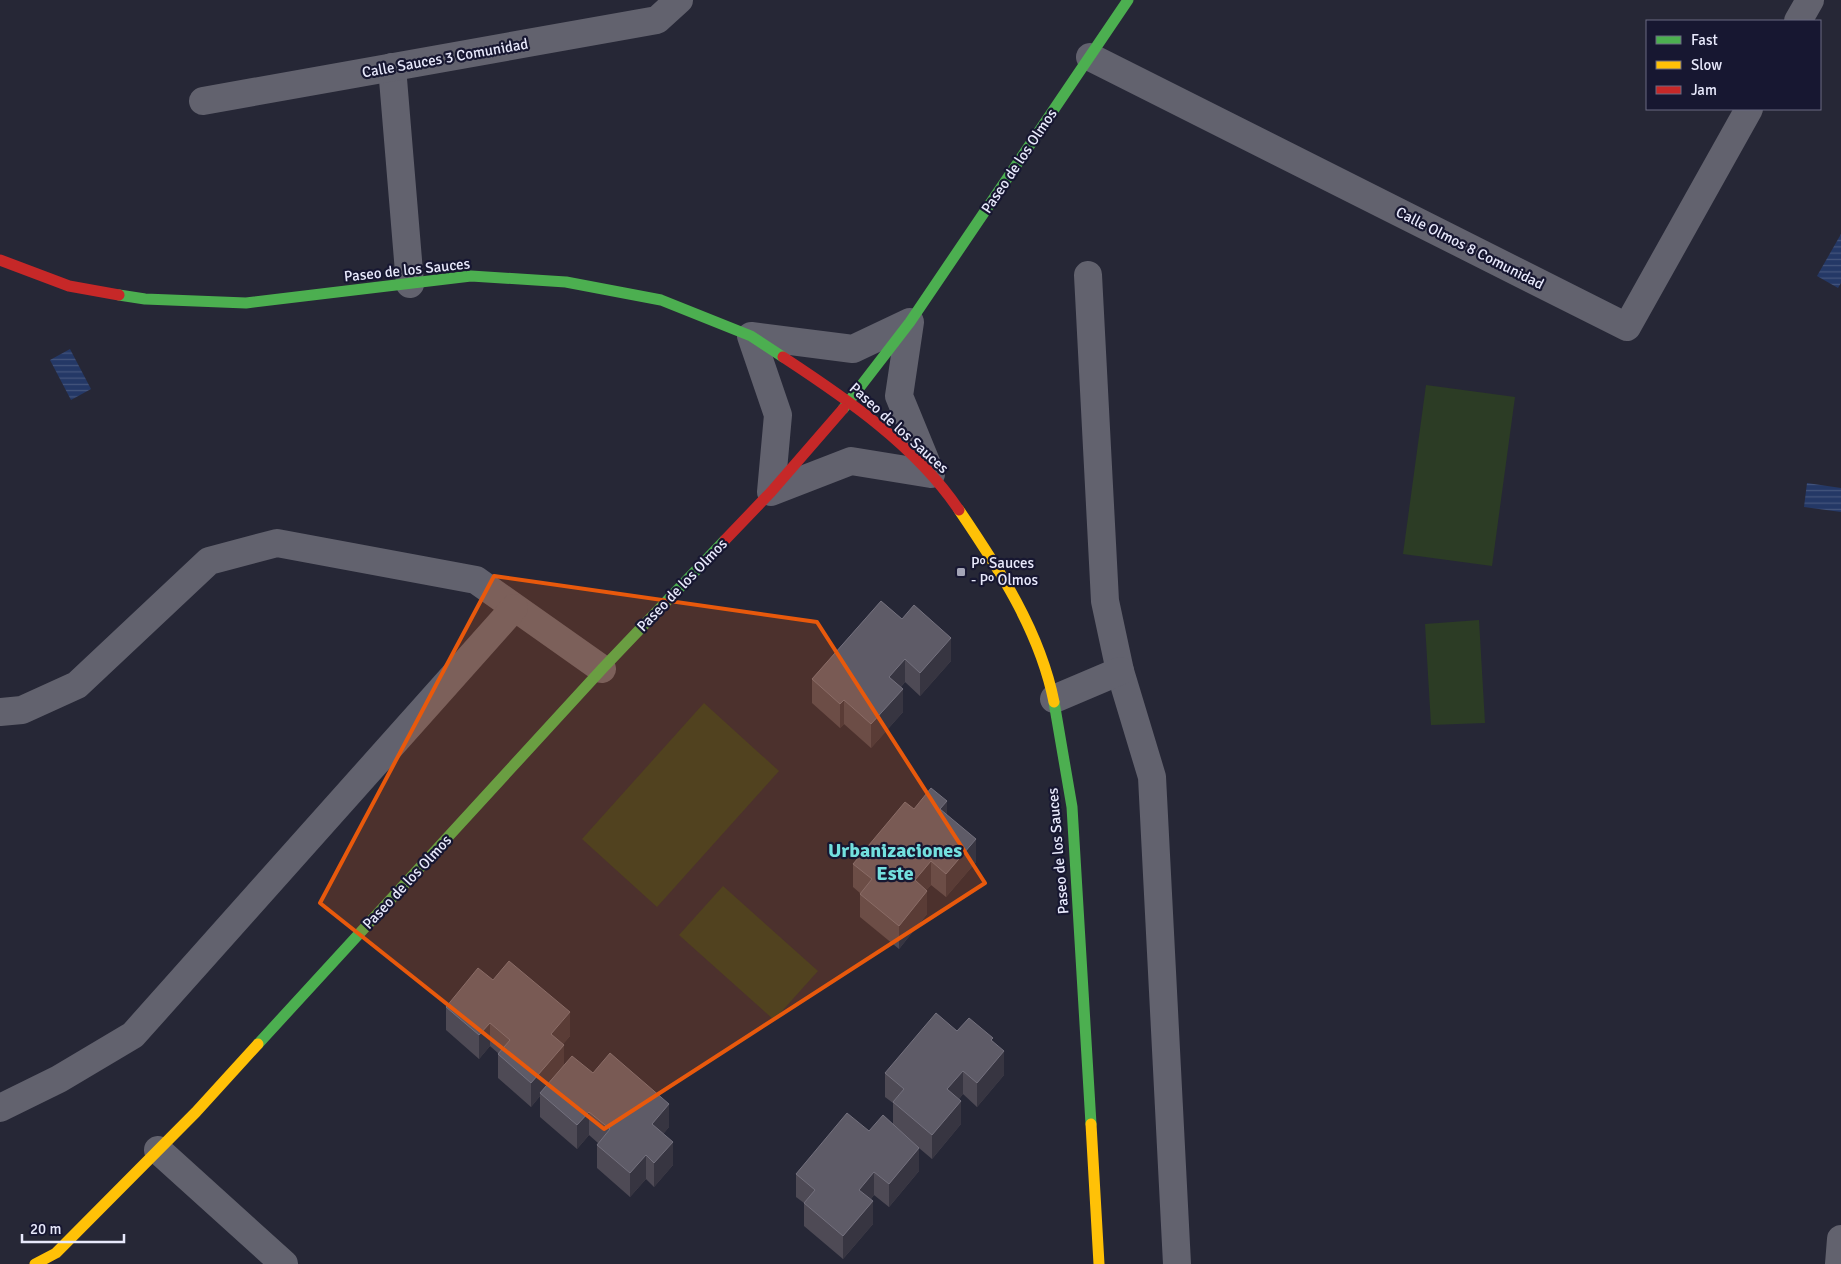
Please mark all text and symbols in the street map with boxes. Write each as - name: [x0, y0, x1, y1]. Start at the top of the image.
- legend: [1646, 20, 1821, 110]
- text: Fast: [1691, 31, 1718, 49]
- street label: Calle Sauces 3 Comunidad: [361, 35, 529, 81]
- text: Slow: [1691, 56, 1722, 74]
- text: Jam: [1691, 81, 1717, 99]
- street label: Paseo de los Olmos: [977, 105, 1061, 217]
- street label: Calle Olmos 8 Comunidad: [1393, 203, 1547, 293]
- street label: Paseo de los Sauces: [343, 254, 471, 286]
- street label: Paseo de los Sauces: [846, 379, 952, 477]
- street label: Paseo de los Olmos: [633, 534, 731, 635]
- place label: Pº Sauces - Pº Olmos: [971, 554, 1039, 589]
- marker: Pº Sauces - Pº Olmos: [955, 566, 967, 578]
- street label: Paseo de los Sauces: [1043, 787, 1072, 915]
- street label: Paseo de los Olmos: [359, 831, 456, 933]
- district label: Urbanizaciones Este: [828, 838, 962, 886]
- scale bar: [22, 1212, 125, 1244]
- text: 20 m: [30, 1220, 61, 1238]

